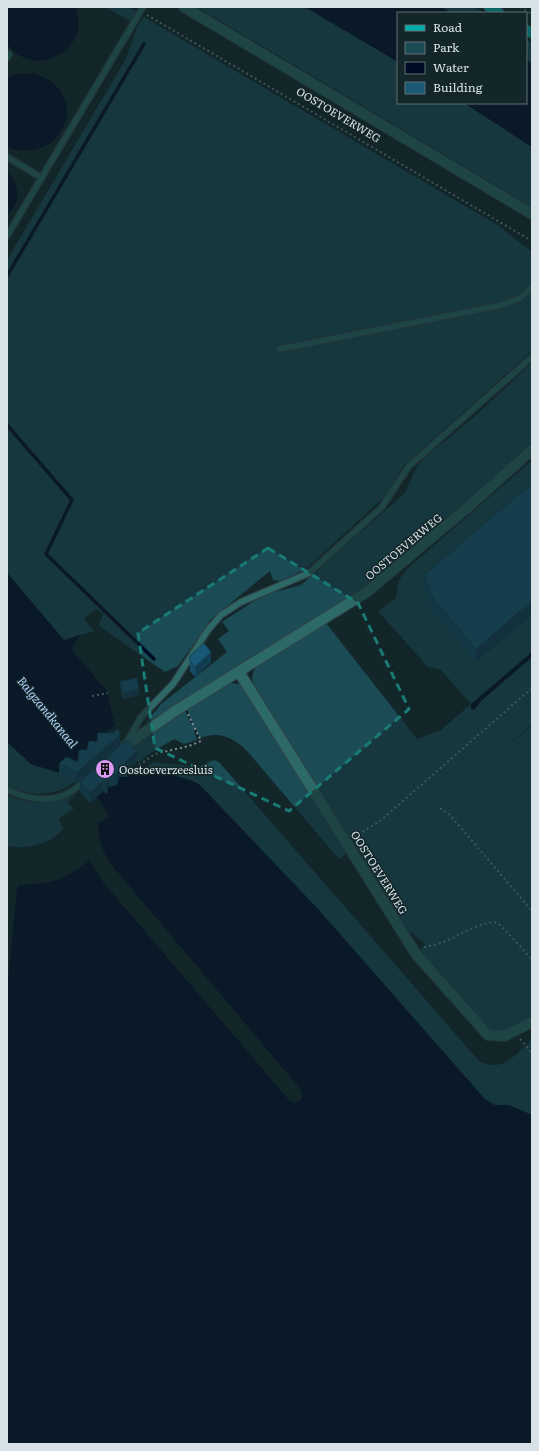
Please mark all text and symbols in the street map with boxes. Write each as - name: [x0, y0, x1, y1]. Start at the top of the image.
- legend: [397, 12, 527, 104]
- text: Road: [433, 18, 463, 36]
- text: Park: [433, 38, 460, 56]
- text: Water: [433, 58, 469, 76]
- text: Building: [433, 78, 483, 96]
- street label: OOSTOEVERWEG: [294, 82, 384, 146]
- street label: OOSTOEVERWEG: [361, 509, 445, 583]
- water label: Balgzandkanaal: [13, 672, 83, 752]
- building icon: Oostoeverzeesluis: [94, 758, 116, 780]
- place label: Oostoeverzeesluis: [119, 761, 213, 777]
- street label: OOSTOEVERWEG: [348, 827, 412, 917]

